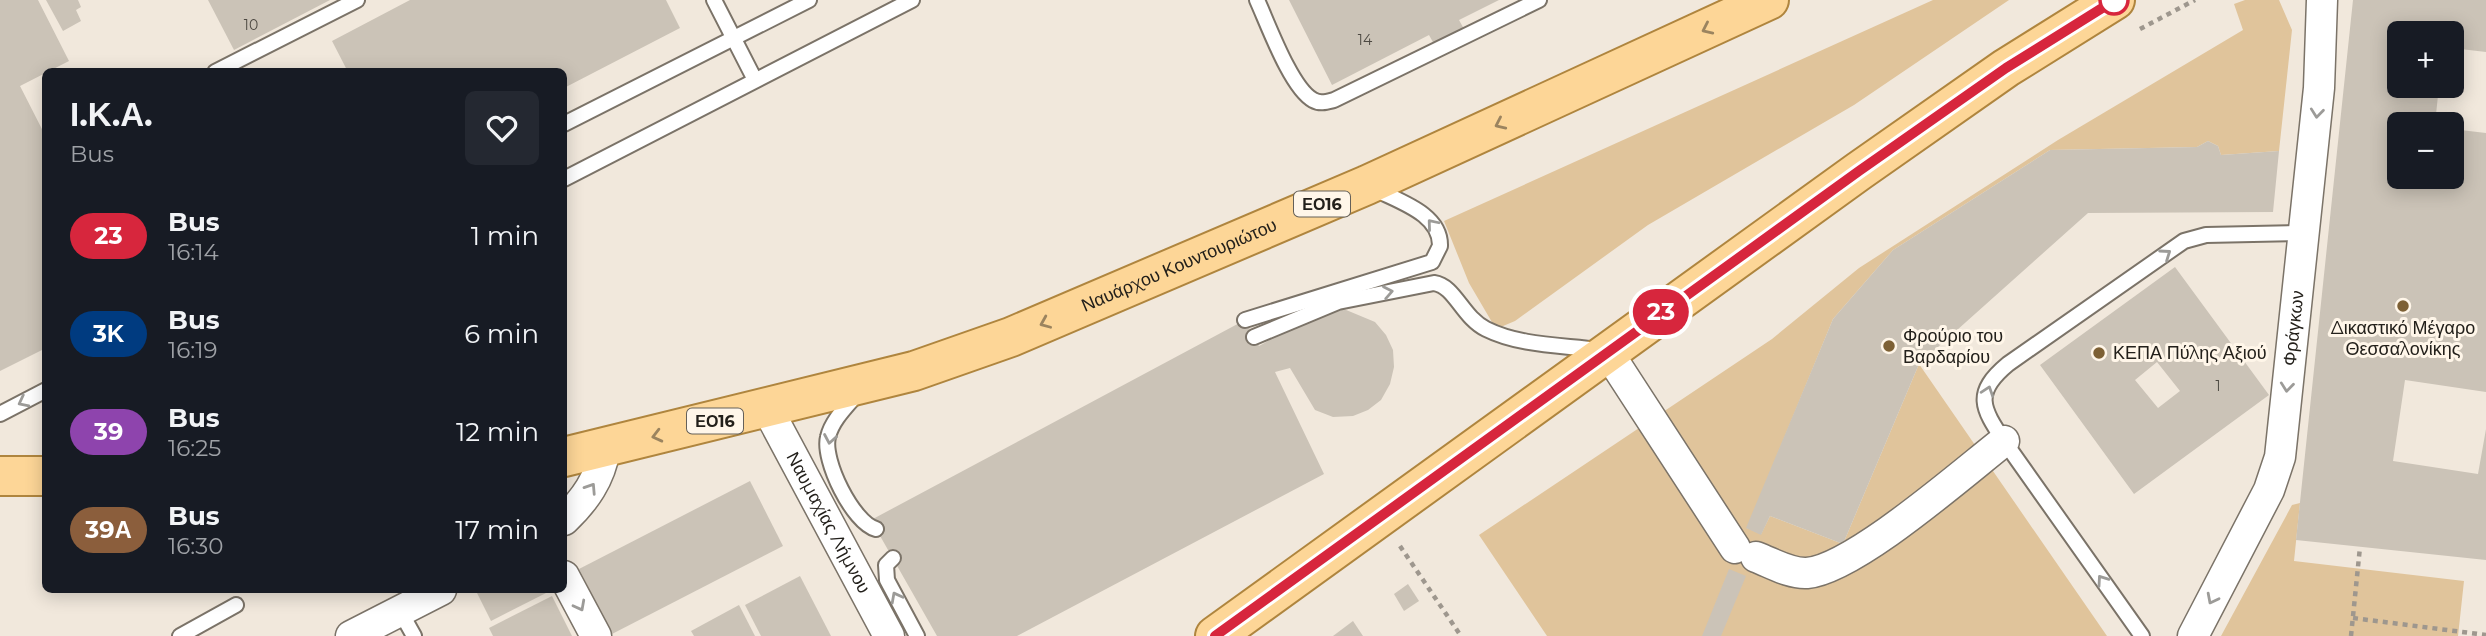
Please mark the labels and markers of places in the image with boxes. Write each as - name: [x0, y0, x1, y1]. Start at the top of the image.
- unlabelled marker: [2099, 0, 2129, 15]
- marker: Δικαστικό Μέγαρο Θεσσαλονίκης: [2395, 298, 2411, 314]
- place label: Δικαστικό Μέγαρο Θεσσαλονίκης: [2331, 317, 2475, 360]
- place label: Φρούριο του Βαρδαρίου: [1903, 325, 2003, 368]
- marker: Φρούριο του Βαρδαρίου: [1881, 338, 1897, 354]
- place label: ΚΕΠΑ Πύλης Αξιού: [2113, 342, 2267, 364]
- marker: ΚΕΠΑ Πύλης Αξιού: [2091, 345, 2107, 361]

